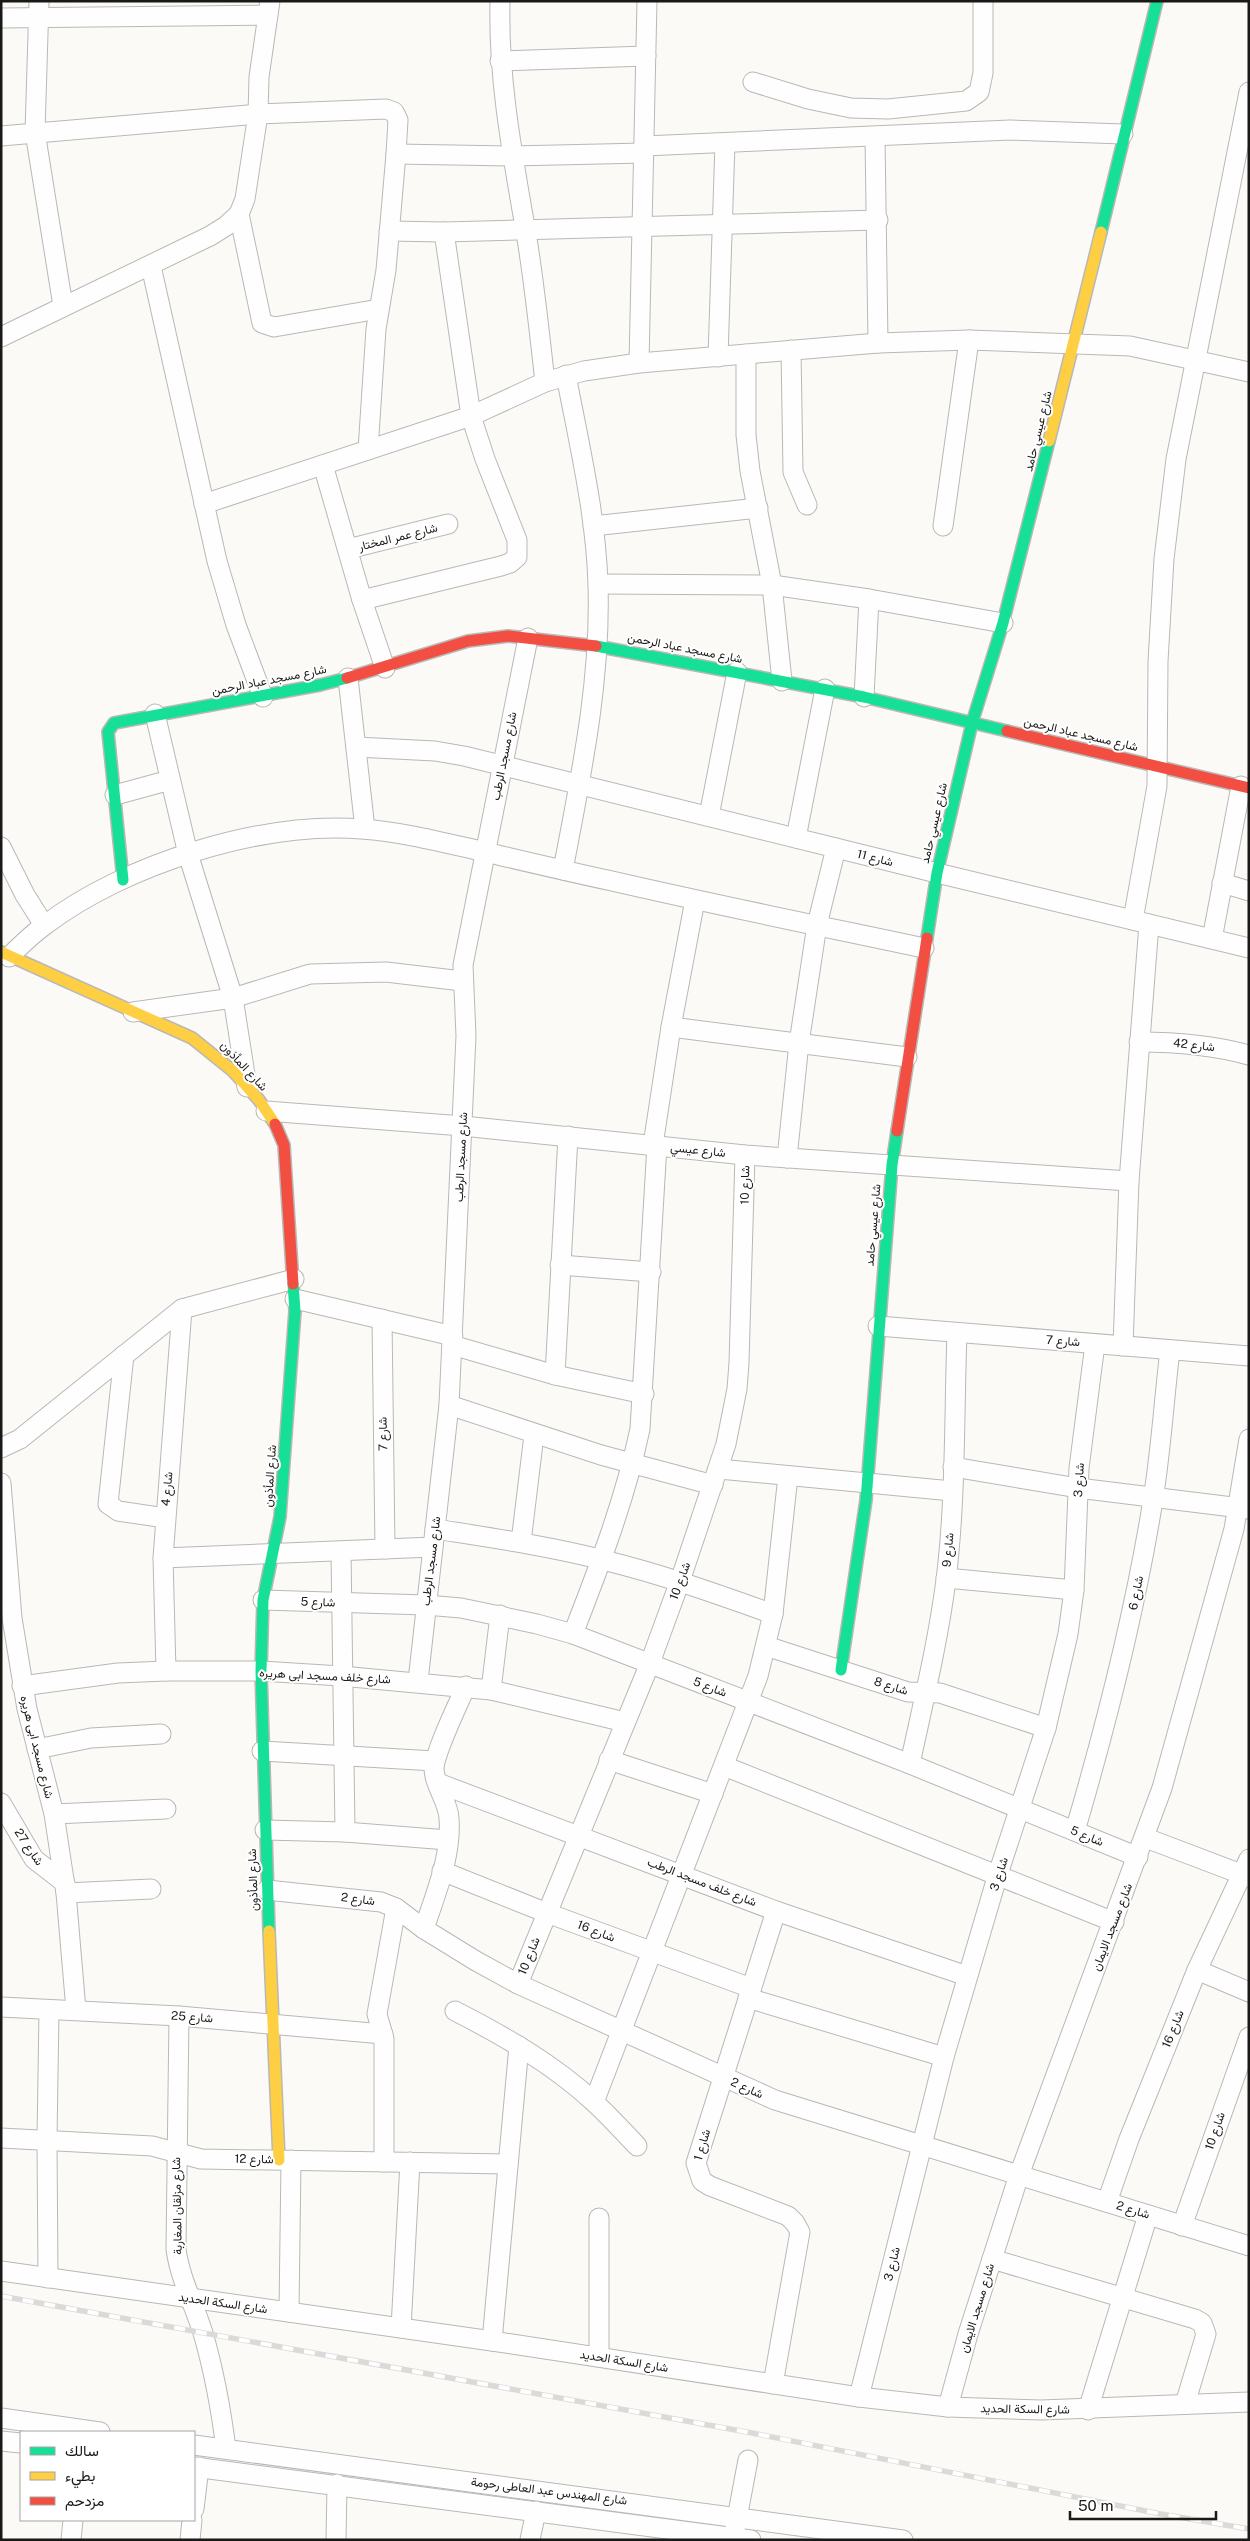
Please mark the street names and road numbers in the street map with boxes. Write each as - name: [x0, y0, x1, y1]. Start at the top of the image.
- street label: شارع عيسي حامد: [1021, 389, 1058, 473]
- street label: شارع عمر المختار: [356, 520, 439, 556]
- street label: شارع مسجد عباد الرحمن: [626, 630, 744, 668]
- street label: شارع مسجد عباد الرحمن: [210, 662, 328, 700]
- street label: شارع مسجد الرطب: [489, 711, 521, 802]
- street label: شارع مسجد عباد الرحمن: [1022, 714, 1139, 756]
- street label: شارع عيسي حامد: [918, 781, 953, 865]
- street label: شارع 11: [855, 847, 895, 871]
- street label: شارع 42: [1172, 1036, 1216, 1056]
- street label: شارع المأذون: [216, 1038, 270, 1095]
- street label: شارع مسجد الرطب: [452, 1112, 472, 1202]
- street label: شارع عيسي: [669, 1140, 726, 1163]
- street label: شارع 10: [738, 1165, 754, 1205]
- street label: شارع عيسي حامد: [862, 1183, 887, 1267]
- street label: شارع 7: [1045, 1333, 1081, 1351]
- street label: شارع 7: [376, 1417, 392, 1451]
- street label: شارع المأذون: [261, 1444, 281, 1508]
- street label: شارع 3: [1071, 1462, 1089, 1498]
- street label: شارع 4: [159, 1471, 177, 1507]
- street label: شارع مسجد الرطب: [419, 1515, 445, 1607]
- street label: شارع 9: [940, 1532, 958, 1568]
- street label: شارع 10: [667, 1560, 695, 1603]
- street label: شارع 6: [1126, 1575, 1148, 1612]
- street label: شارع 5: [300, 1594, 336, 1612]
- street label: شارع خلف مسجد ابى هريره: [259, 1666, 391, 1688]
- street label: شارع 5: [691, 1674, 729, 1702]
- street label: شارع 8: [872, 1674, 910, 1700]
- street label: شارع مسجد ابى هريره: [15, 1694, 57, 1800]
- street label: شارع 5: [1068, 1823, 1106, 1851]
- street label: شارع 27: [10, 1826, 46, 1869]
- street label: شارع المأذون: [245, 1848, 263, 1911]
- street label: شارع خلف مسجد الرطب: [645, 1855, 759, 1911]
- street label: شارع 3: [987, 1855, 1013, 1893]
- street label: شارع مسجد الايمان: [1089, 1881, 1137, 1973]
- street label: شارع 2: [340, 1890, 376, 1910]
- street label: شارع 16: [574, 1917, 617, 1946]
- street label: شارع 10: [515, 1935, 545, 1978]
- street label: شارع 16: [1159, 2008, 1189, 2051]
- street label: شارع 25: [170, 2009, 213, 2027]
- street label: شارع 2: [728, 2075, 765, 2103]
- street label: شارع 10: [1202, 2110, 1230, 2153]
- street label: شارع 1: [691, 2128, 715, 2163]
- street label: شارع 12: [234, 2152, 274, 2168]
- street label: شارع مزلقان المغاربة: [169, 2157, 187, 2255]
- street label: شارع 2: [1114, 2198, 1151, 2224]
- street label: شارع 3: [881, 2246, 905, 2283]
- street label: شارع مسجد الايمان: [957, 2262, 999, 2355]
- street label: شارع السكة الحديد: [177, 2290, 268, 2318]
- street label: شارع السكة الحديد: [578, 2347, 669, 2377]
- street label: شارع السكة الحديد: [980, 2401, 1070, 2419]
- street label: شارع المهندس عبد العاطى رحومة: [470, 2474, 628, 2510]

